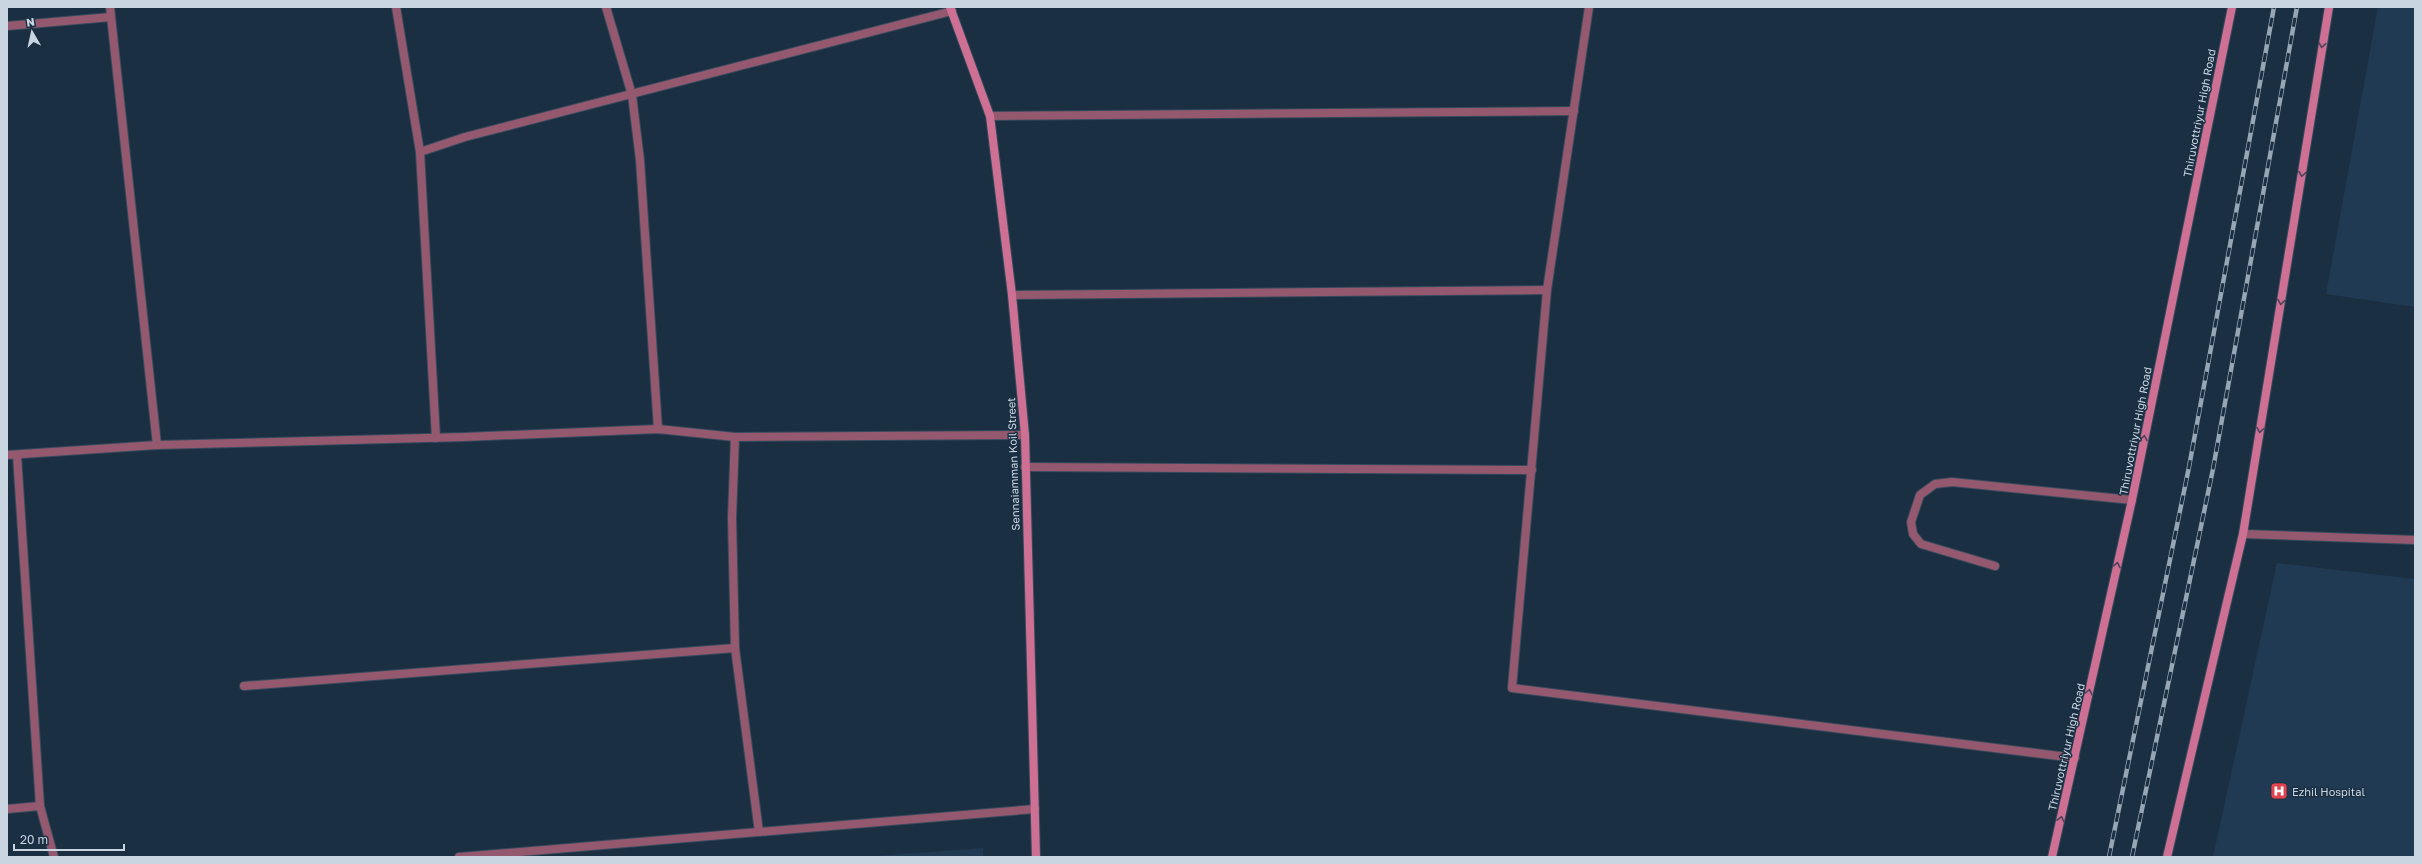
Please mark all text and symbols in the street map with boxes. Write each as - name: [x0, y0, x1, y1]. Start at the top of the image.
- north arrow: [12, 12, 52, 52]
- text: N: [25, 15, 36, 29]
- one-way arrow: [2319, 42, 2327, 49]
- street label: Thiruvottriyur High Road: [2180, 48, 2218, 178]
- one-way arrow: [2298, 171, 2307, 177]
- one-way arrow: [2277, 299, 2286, 305]
- street label: Thiruvottriyur High Road: [2116, 366, 2154, 496]
- street label: Sennaiamman Koil Street: [1004, 397, 1022, 531]
- one-way arrow: [2256, 427, 2265, 434]
- one-way arrow: [2140, 435, 2148, 441]
- one-way arrow: [2112, 562, 2120, 568]
- street label: Thiruvottriyur High Road: [2045, 682, 2087, 812]
- one-way arrow: [2085, 689, 2093, 695]
- hospital icon: Ezhil Hospital: [2269, 781, 2289, 801]
- place label: Ezhil Hospital: [2292, 785, 2365, 798]
- one-way arrow: [2056, 816, 2064, 822]
- scale bar: [14, 826, 124, 852]
- text: 20 m: [20, 832, 48, 847]

